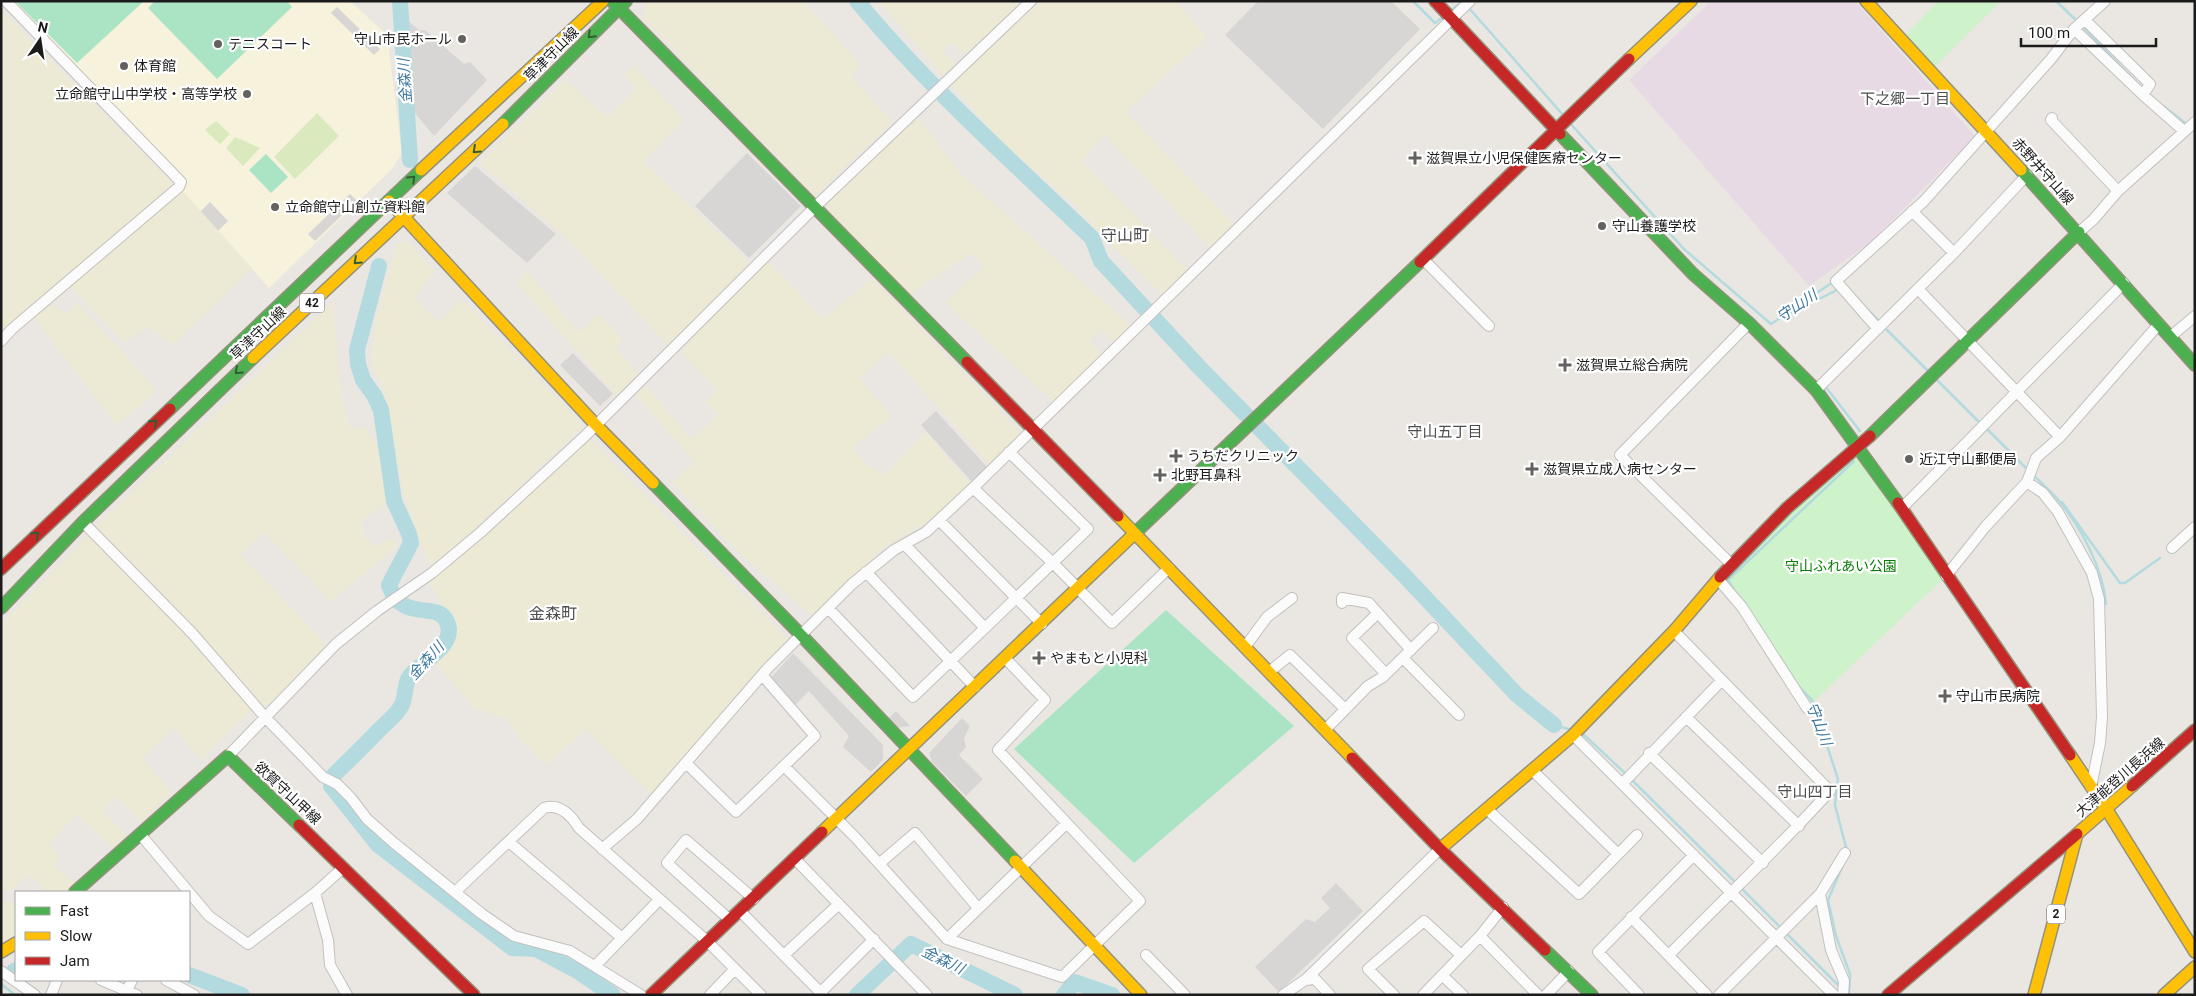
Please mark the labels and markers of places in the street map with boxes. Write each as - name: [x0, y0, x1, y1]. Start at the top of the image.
- place label: 守山市民ホール: [354, 31, 452, 47]
- marker: 守山市民ホール: [456, 33, 468, 45]
- place label: テニスコート: [228, 36, 312, 52]
- marker: テニスコート: [212, 38, 224, 50]
- place label: 体育館: [134, 58, 176, 74]
- marker: 体育館: [118, 60, 130, 72]
- place label: 立命館守山中学校・高等学校: [55, 86, 237, 102]
- marker: 立命館守山中学校・高等学校: [241, 88, 253, 100]
- place label: 滋賀県立小児保健医療センター: [1426, 150, 1622, 166]
- marker: 滋賀県立小児保健医療センター: [1408, 151, 1422, 165]
- place label: 立命館守山創立資料館: [285, 199, 425, 215]
- marker: 立命館守山創立資料館: [269, 201, 281, 213]
- place label: 守山養護学校: [1612, 218, 1696, 234]
- marker: 守山養護学校: [1596, 220, 1608, 232]
- place label: 滋賀県立総合病院: [1576, 357, 1688, 373]
- marker: 滋賀県立総合病院: [1558, 358, 1572, 372]
- place label: うちだクリニック: [1187, 448, 1299, 464]
- marker: うちだクリニック: [1169, 449, 1183, 463]
- place label: 近江守山郵便局: [1919, 451, 2017, 467]
- marker: 近江守山郵便局: [1903, 453, 1915, 465]
- place label: 滋賀県立成人病センター: [1543, 461, 1697, 477]
- marker: 滋賀県立成人病センター: [1525, 462, 1539, 476]
- place label: 北野耳鼻科: [1171, 467, 1241, 483]
- marker: 北野耳鼻科: [1153, 468, 1167, 482]
- place label: やまもと小児科: [1050, 650, 1148, 666]
- marker: やまもと小児科: [1032, 651, 1046, 665]
- place label: 守山市民病院: [1956, 688, 2040, 704]
- marker: 守山市民病院: [1938, 689, 1952, 703]

